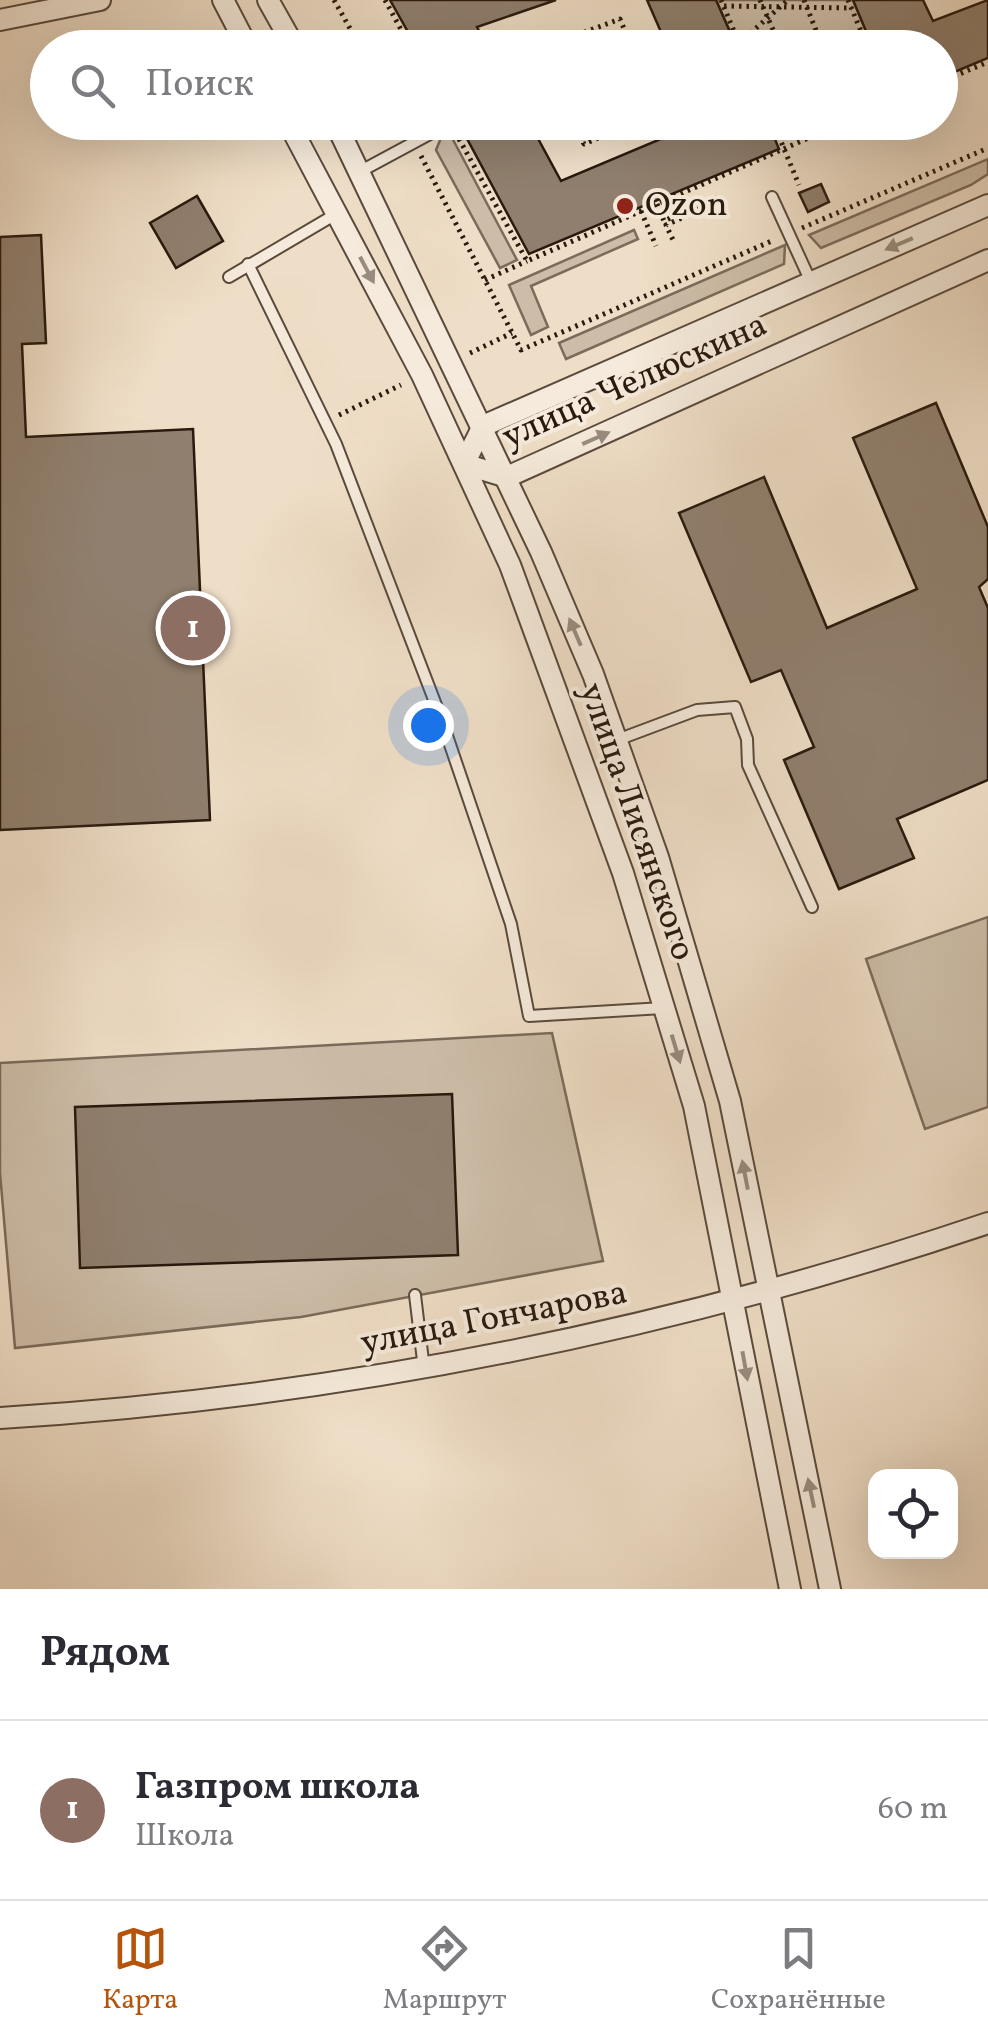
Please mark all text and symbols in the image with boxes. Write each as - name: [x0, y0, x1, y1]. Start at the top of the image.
- search box: [30, 30, 958, 140]
- icon: search: [65, 58, 120, 113]
- text: Поиск: [145, 59, 254, 112]
- place label: Ozon: [645, 182, 728, 230]
- marker: Ozon: [614, 195, 636, 217]
- one-way arrow: [884, 236, 913, 252]
- one-way arrow: [358, 256, 375, 285]
- street label: улица Челюскина: [495, 302, 775, 462]
- one-way arrow: [582, 429, 611, 446]
- pin: 1: [160, 590, 226, 666]
- one-way arrow: [567, 617, 583, 647]
- street label: улица Лисянского: [566, 677, 706, 967]
- your location: [403, 700, 454, 751]
- one-way arrow: [670, 1034, 685, 1064]
- one-way arrow: [736, 1159, 752, 1190]
- street label: улица Гончарова: [357, 1270, 631, 1368]
- one-way arrow: [738, 1351, 753, 1383]
- map controls: [868, 1469, 958, 1559]
- button: locate: [868, 1469, 958, 1559]
- one-way arrow: [802, 1478, 818, 1509]
- text: Рядом: [40, 1625, 170, 1684]
- text: Газпром школа: [135, 1762, 420, 1815]
- text: 1: [66, 1788, 79, 1832]
- text: 60 m: [878, 1788, 948, 1832]
- text: Школа: [135, 1815, 234, 1859]
- tab: Карта: [102, 1921, 178, 2020]
- tab: Маршрут: [383, 1921, 506, 2020]
- tab: Сохранённые: [711, 1921, 886, 2020]

